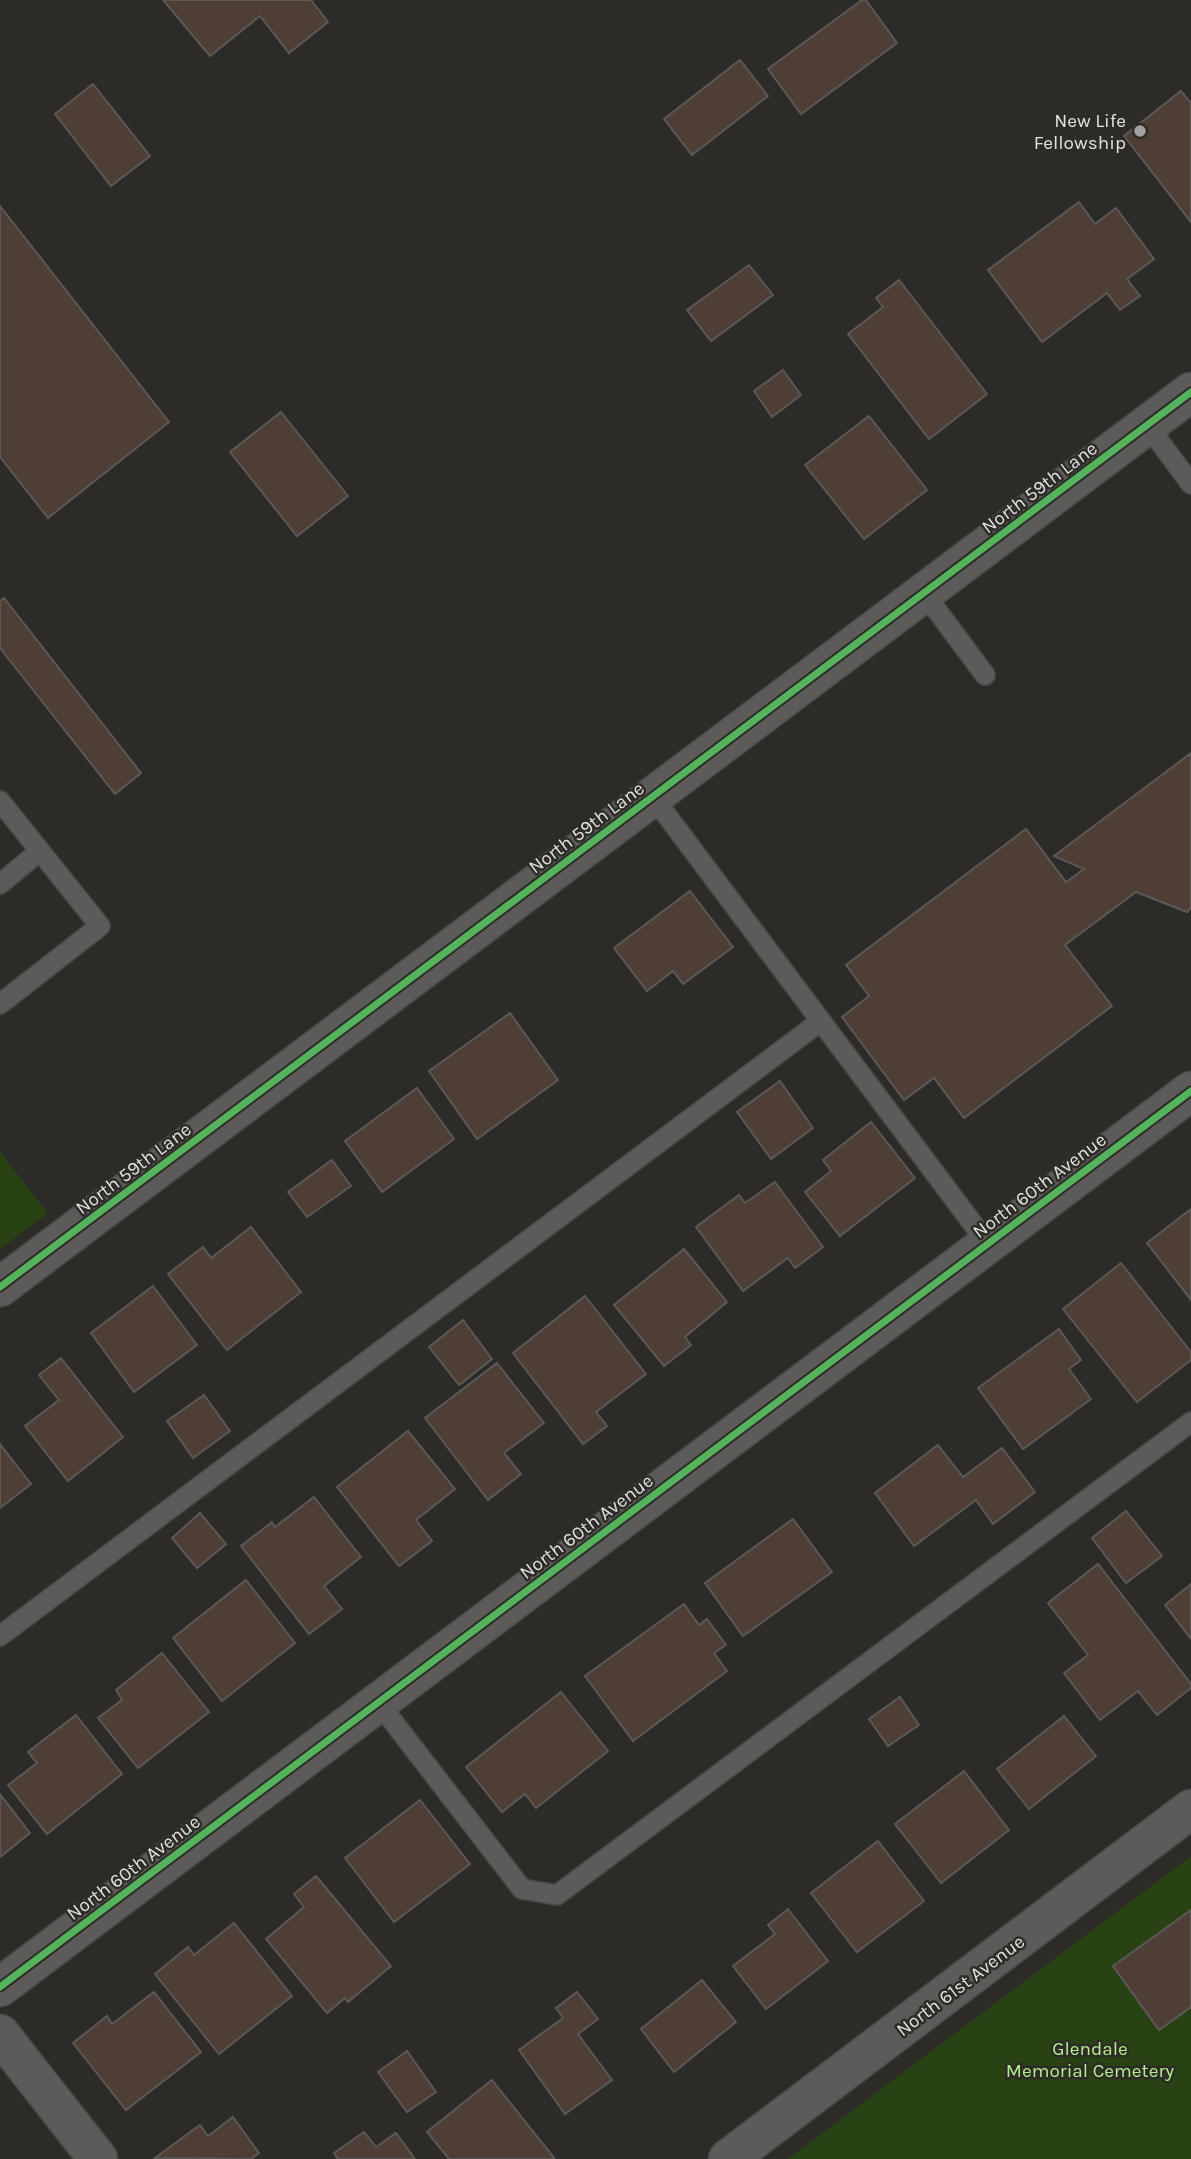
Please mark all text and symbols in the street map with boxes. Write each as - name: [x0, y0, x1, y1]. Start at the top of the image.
- place label: New Life Fellowship: [1034, 110, 1126, 154]
- marker: New Life Fellowship: [1132, 123, 1148, 139]
- street label: North 59th Lane: [978, 437, 1102, 538]
- street label: North 59th Lane: [525, 777, 649, 878]
- street label: North 59th Lane: [72, 1118, 196, 1219]
- street label: North 60th Avenue: [969, 1129, 1111, 1243]
- street label: North 60th Avenue: [516, 1470, 658, 1584]
- street label: North 60th Avenue: [63, 1811, 205, 1925]
- street label: North 61st Avenue: [892, 1930, 1029, 2041]
- park label: Glendale Memorial Cemetery: [1006, 2038, 1174, 2082]

